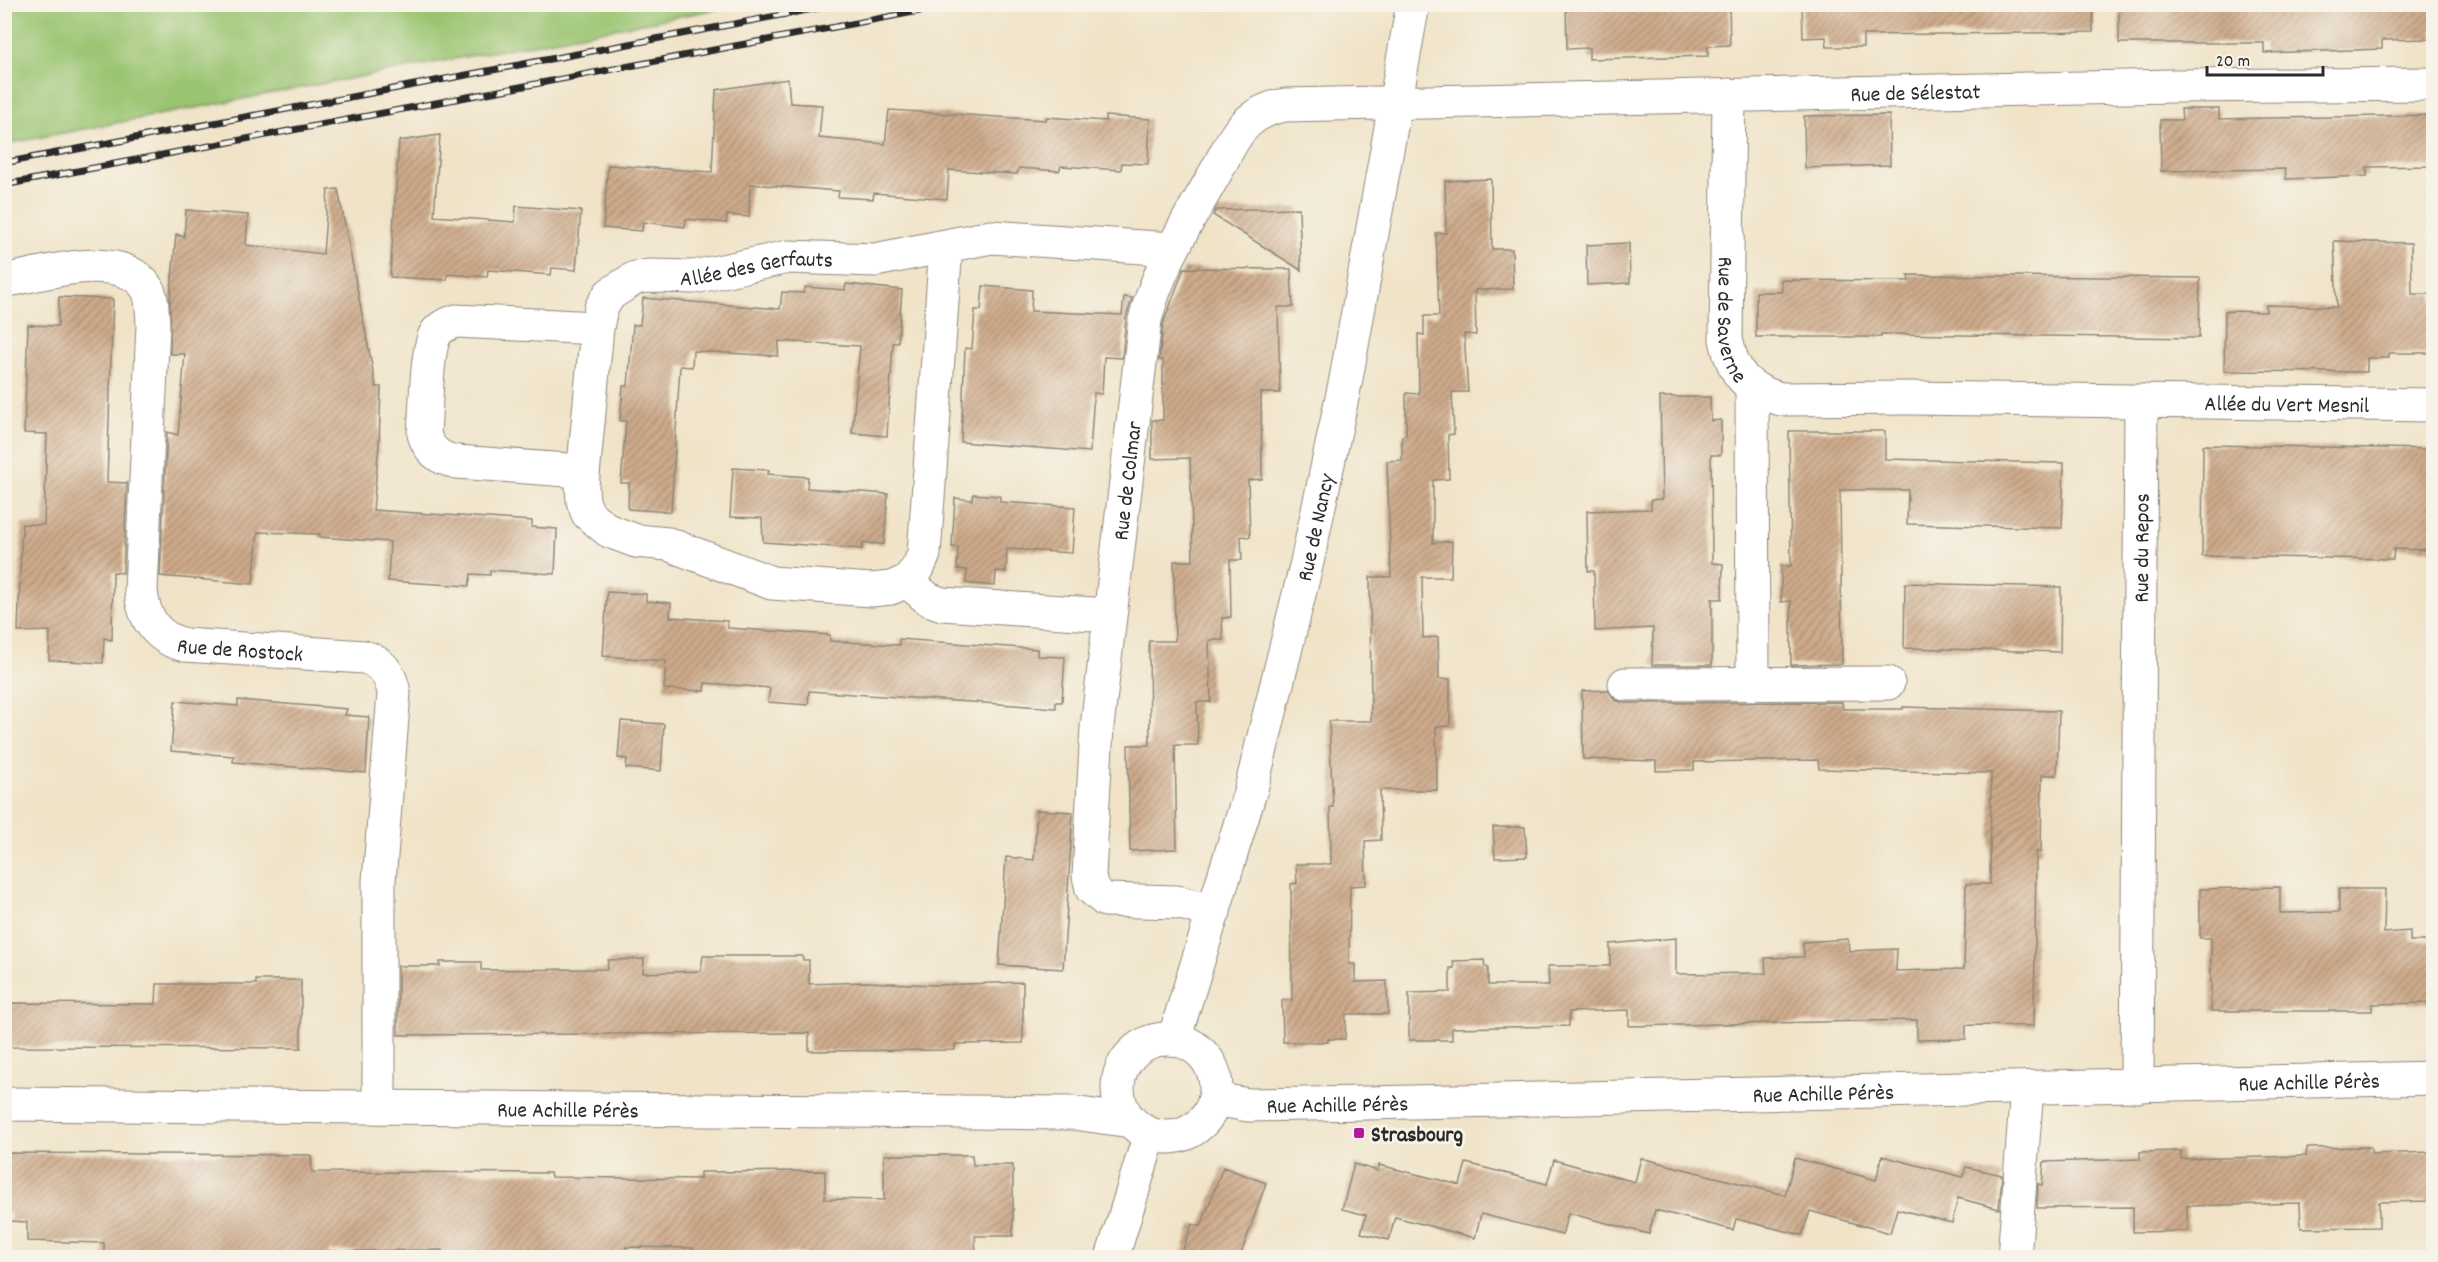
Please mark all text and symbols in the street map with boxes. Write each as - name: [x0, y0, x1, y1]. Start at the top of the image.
- scale bar: [2207, 39, 2322, 77]
- text: 20 m: [2216, 50, 2250, 75]
- street label: Rue de Sélestat: [1850, 78, 1981, 112]
- street label: Allée des Gerfauts: [680, 245, 833, 296]
- street label: Rue de Saverne: [1707, 256, 1753, 391]
- street label: Allée du Vert Mesnil: [2204, 390, 2369, 423]
- street label: Rue de Colmar: [1107, 419, 1152, 542]
- street label: Rue de Nancy: [1291, 470, 1345, 585]
- street label: Rue du Repos: [2128, 493, 2159, 603]
- street label: Rue de Rostock: [173, 632, 304, 672]
- street label: Rue Achille Pérès: [2238, 1067, 2380, 1102]
- street label: Rue Achille Pérès: [1752, 1079, 1895, 1113]
- street label: Rue Achille Pérès: [1266, 1090, 1409, 1124]
- street label: Rue Achille Pérès: [497, 1096, 639, 1128]
- place label: Strasbourg: [1371, 1121, 1464, 1152]
- marker: Strasbourg: [1352, 1126, 1366, 1140]

